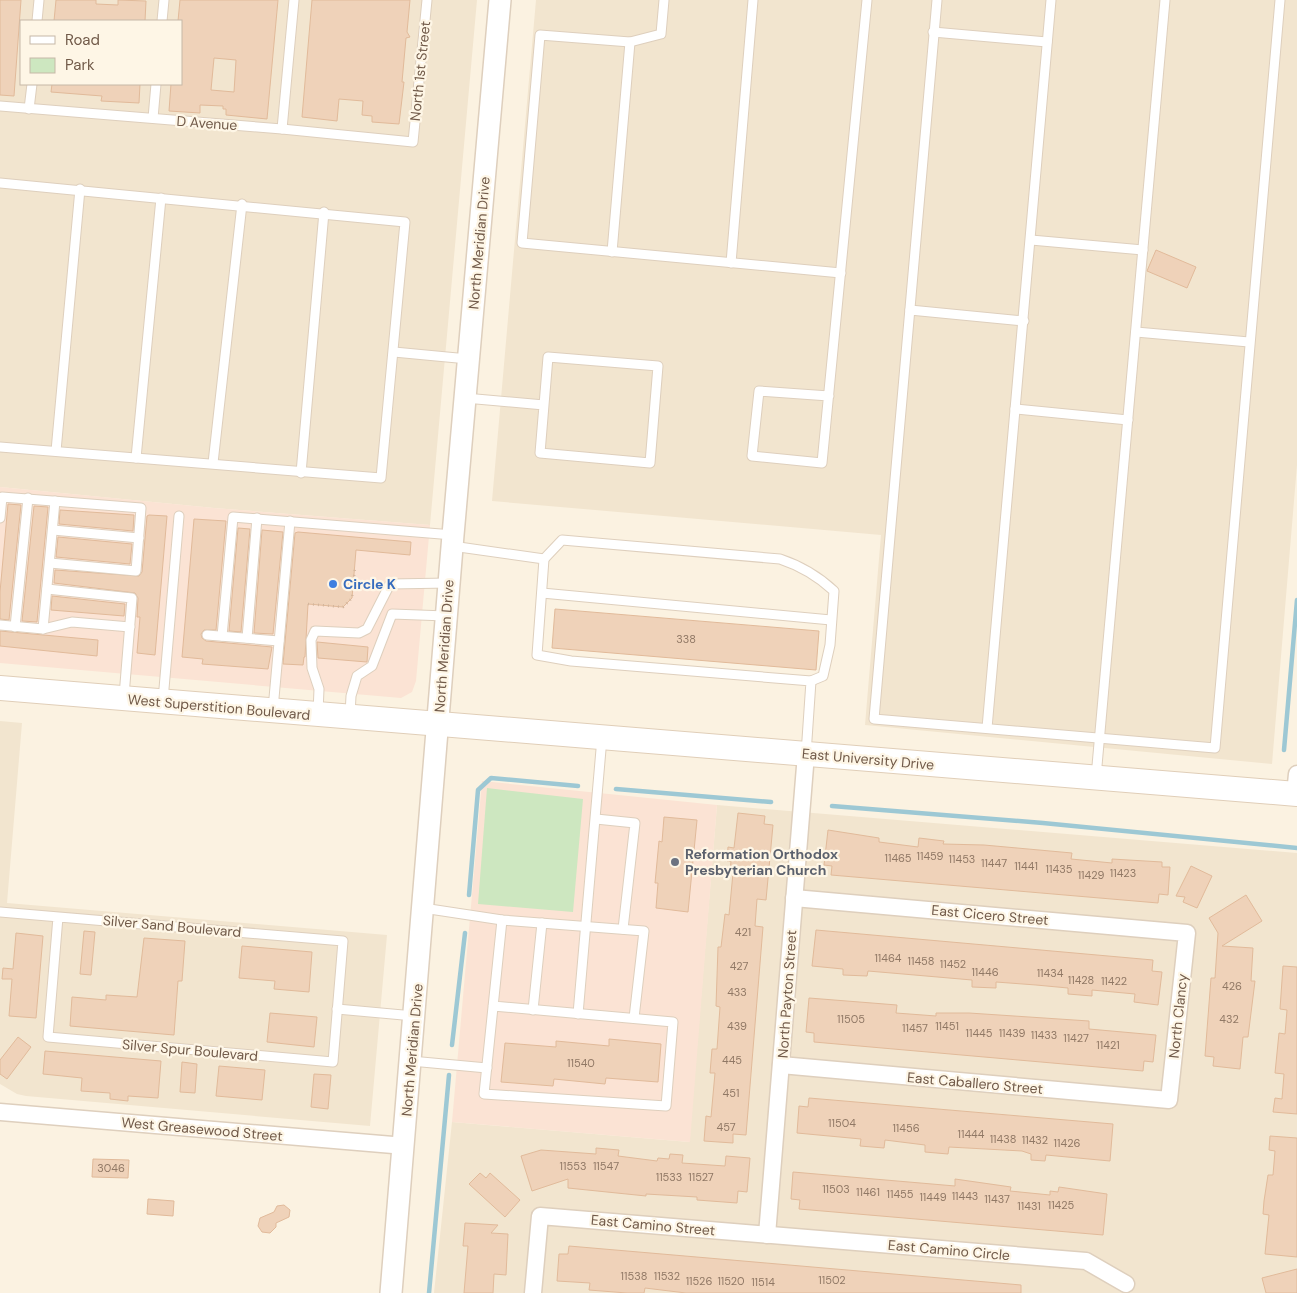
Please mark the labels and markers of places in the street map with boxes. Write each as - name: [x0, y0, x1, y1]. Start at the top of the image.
- place label: Circle K: [343, 575, 396, 593]
- marker: Circle K: [327, 578, 339, 590]
- place label: Reformation Orthodox Presbyterian Church: [685, 845, 838, 879]
- marker: Reformation Orthodox Presbyterian Church: [669, 856, 681, 868]

